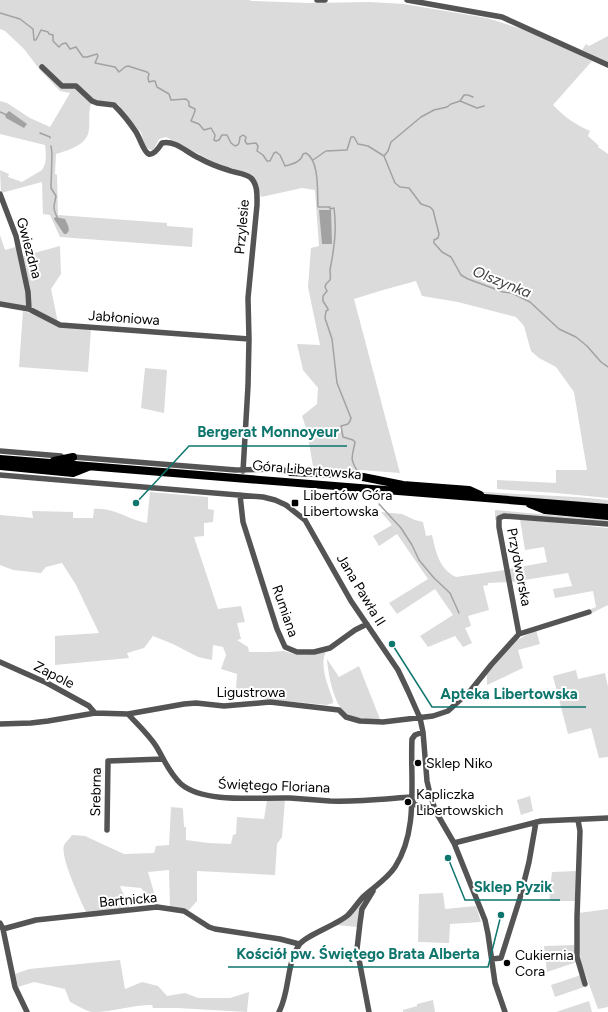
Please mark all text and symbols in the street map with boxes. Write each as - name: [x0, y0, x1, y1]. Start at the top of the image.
- street label: Przylesie: [231, 198, 253, 255]
- street label: Gwiezdna: [13, 216, 45, 280]
- water label: Olszynka: [470, 262, 534, 302]
- street label: Jabłoniowa: [88, 307, 160, 329]
- callout: Bergerat Monnoyeur: [189, 419, 347, 446]
- text: Bergerat Monnoyeur: [197, 423, 339, 441]
- street label: Góra Libertowska: [252, 457, 362, 483]
- place label: Libertów Góra Libertowska: [303, 487, 392, 520]
- marker: Libertów Góra Libertowska: [290, 498, 300, 508]
- street label: Przydworska: [503, 527, 535, 607]
- street label: Jana Pawła II: [333, 551, 389, 629]
- street label: Rumiana: [268, 583, 302, 639]
- street label: Zapole: [31, 658, 77, 693]
- callout: Apteka Libertowska: [432, 680, 586, 707]
- street label: Ligustrowa: [217, 684, 286, 701]
- text: Apteka Libertowska: [440, 685, 578, 703]
- place label: Sklep Niko: [426, 755, 493, 772]
- marker: Sklep Niko: [413, 758, 423, 768]
- street label: Srebrna: [87, 767, 105, 817]
- street label: Świętego Floriana: [218, 776, 330, 796]
- place label: Kapliczka Libertowskich: [416, 786, 503, 819]
- marker: Kapliczka Libertowskich: [403, 797, 413, 807]
- callout: Sklep Pyzik: [465, 873, 560, 900]
- text: Sklep Pyzik: [474, 878, 552, 896]
- street label: Bartnicka: [98, 889, 158, 911]
- callout: Kościół pw. Świętego Brata Alberta: [228, 940, 488, 967]
- text: Kościół pw. Świętego Brata Alberta: [236, 945, 480, 963]
- place label: Cukiernia Cora: [515, 947, 574, 980]
- marker: Cukiernia Cora: [502, 958, 512, 968]

